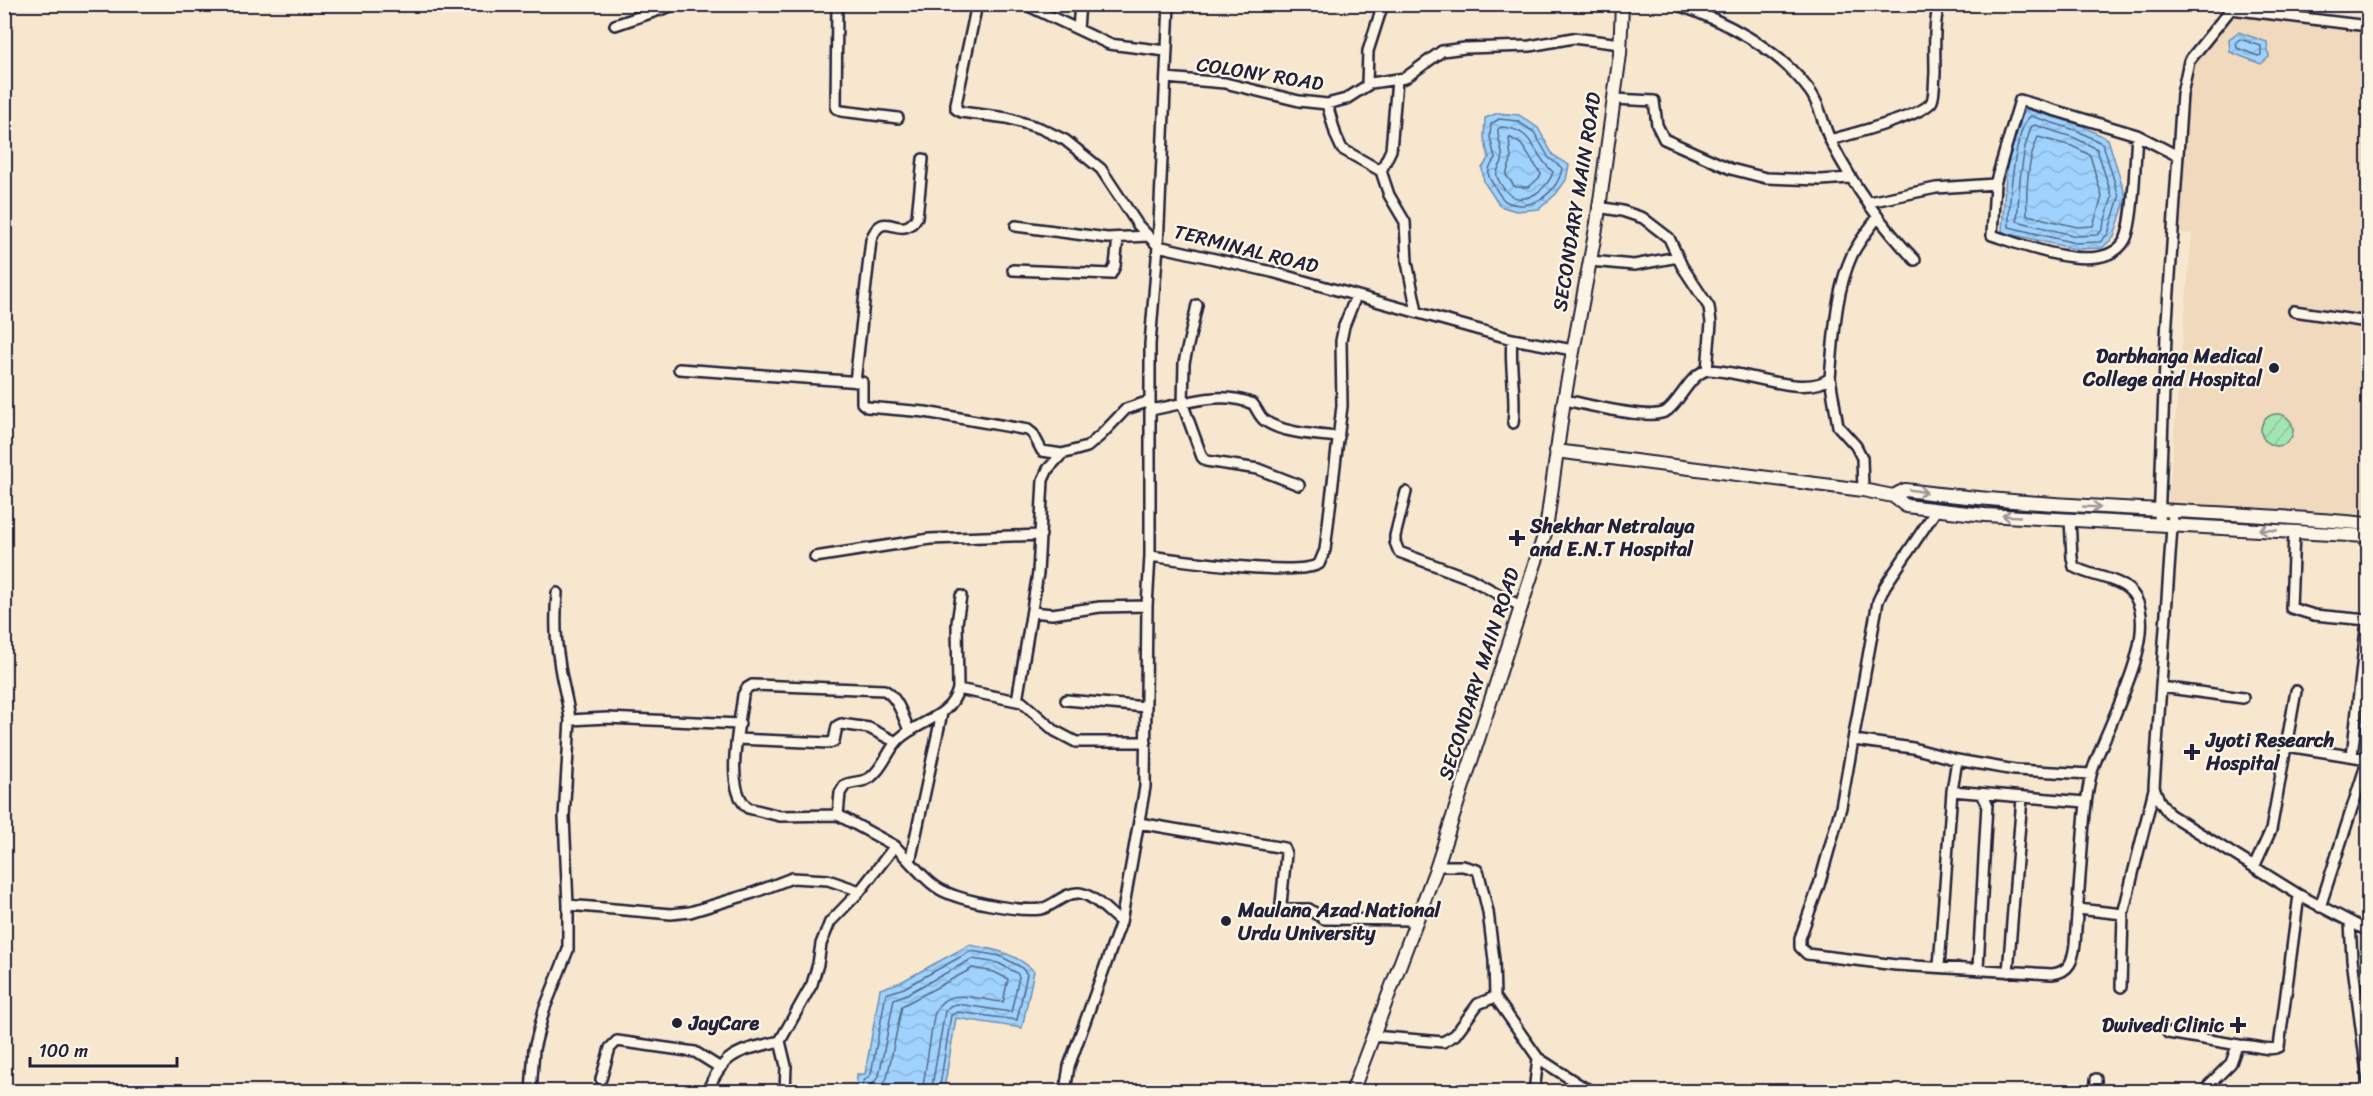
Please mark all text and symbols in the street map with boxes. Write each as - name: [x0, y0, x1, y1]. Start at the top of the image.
- street label: COLONY ROAD: [1194, 47, 1326, 101]
- street label: SECONDARY MAIN ROAD: [1542, 90, 1612, 314]
- street label: TERMINAL ROAD: [1170, 214, 1322, 284]
- place label: Darbhanga Medical College and Hospital: [2082, 339, 2263, 397]
- marker: Darbhanga Medical College and Hospital: [2267, 361, 2281, 375]
- one-way arrow: [1907, 486, 1927, 497]
- one-way arrow: [2082, 502, 2102, 513]
- place label: Shekhar Netralaya and E.N.T Hospital: [1529, 509, 1695, 567]
- one-way arrow: [2001, 511, 2021, 522]
- one-way arrow: [2259, 524, 2279, 535]
- marker: Shekhar Netralaya and E.N.T Hospital: [1508, 529, 1526, 547]
- street label: SECONDARY MAIN ROAD: [1428, 563, 1530, 785]
- place label: Jyoti Research Hospital: [2205, 723, 2335, 781]
- marker: Jyoti Research Hospital: [2183, 743, 2201, 761]
- place label: Maulana Azad National Urdu University: [1237, 893, 1441, 951]
- marker: Maulana Azad National Urdu University: [1219, 914, 1233, 928]
- place label: JayCare: [688, 1006, 760, 1041]
- place label: Dwivedi Clinic: [2102, 1008, 2225, 1043]
- marker: JayCare: [670, 1016, 684, 1030]
- marker: Dwivedi Clinic: [2229, 1016, 2247, 1034]
- scale bar: [30, 1030, 177, 1068]
- text: 100 m: [39, 1035, 88, 1067]

